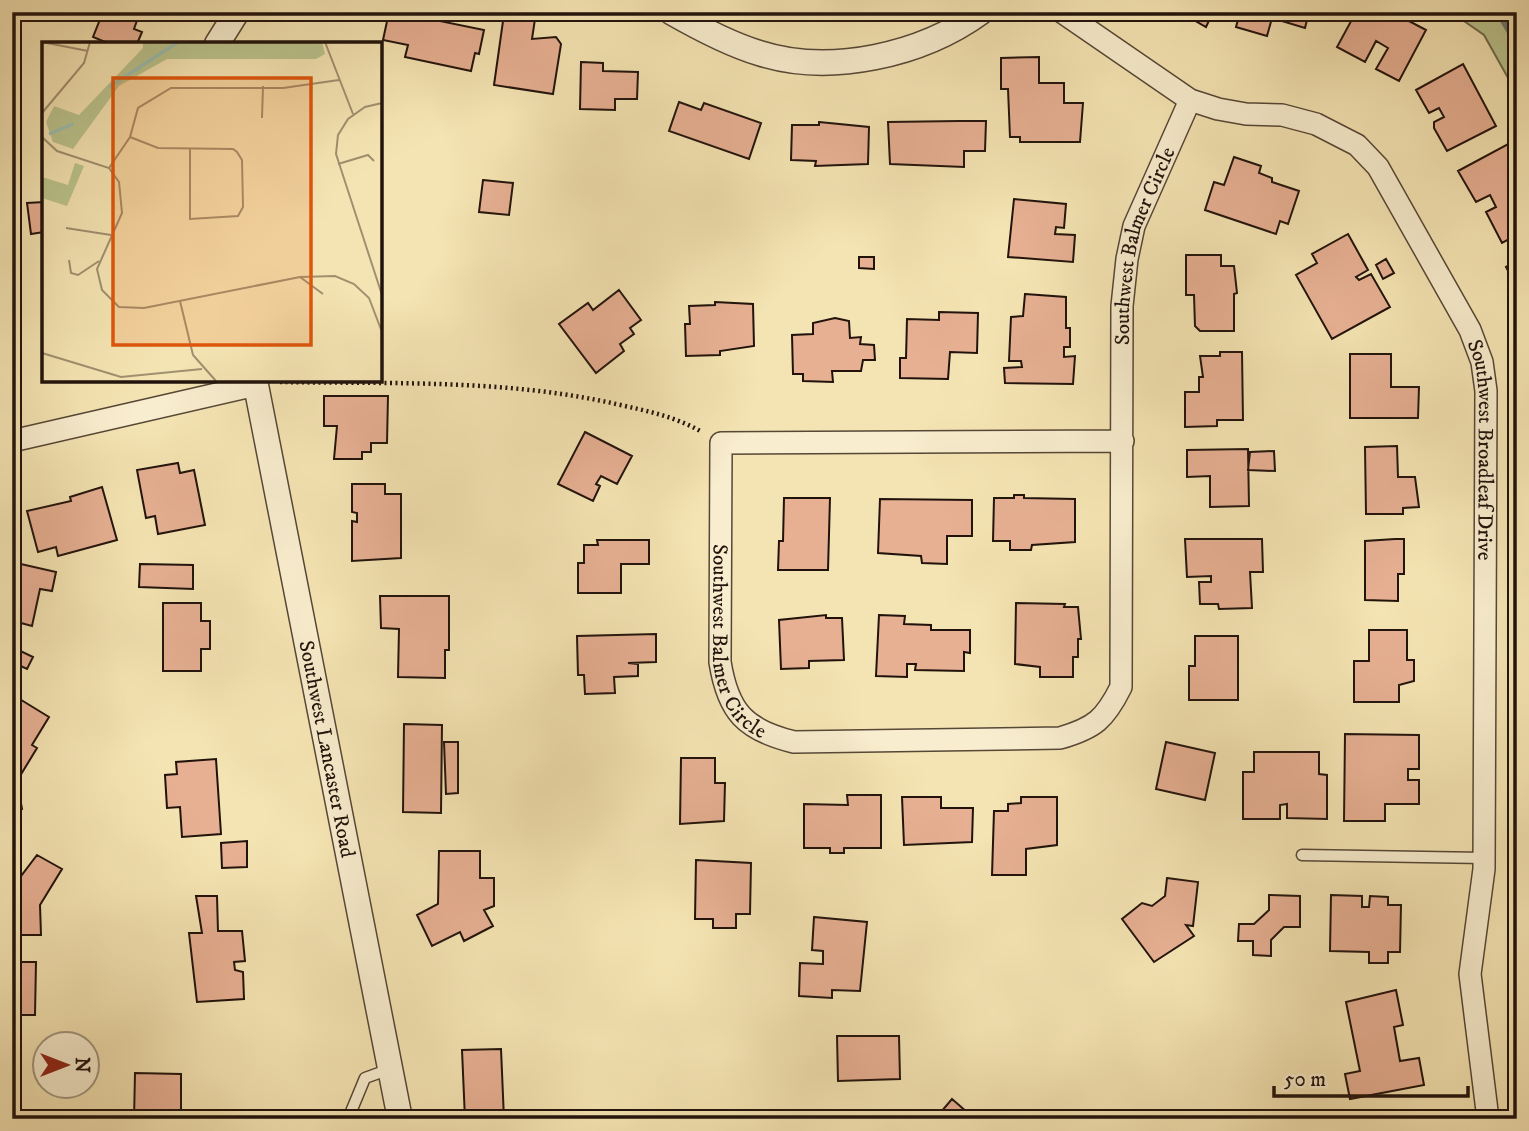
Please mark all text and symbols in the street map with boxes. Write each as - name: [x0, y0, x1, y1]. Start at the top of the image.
- inset map: [42, 42, 382, 382]
- street label: Southwest Balmer Circle: [1110, 143, 1182, 345]
- street label: Southwest Broadleaf Drive: [1461, 336, 1498, 561]
- street label: Southwest Balmer Circle: [706, 544, 771, 745]
- street label: Southwest Lancaster Road: [292, 638, 361, 860]
- north arrow: [32, 1030, 102, 1100]
- scale bar: [1274, 1054, 1468, 1098]
- text: N: [70, 1057, 93, 1073]
- text: 50 m: [1284, 1067, 1326, 1093]

